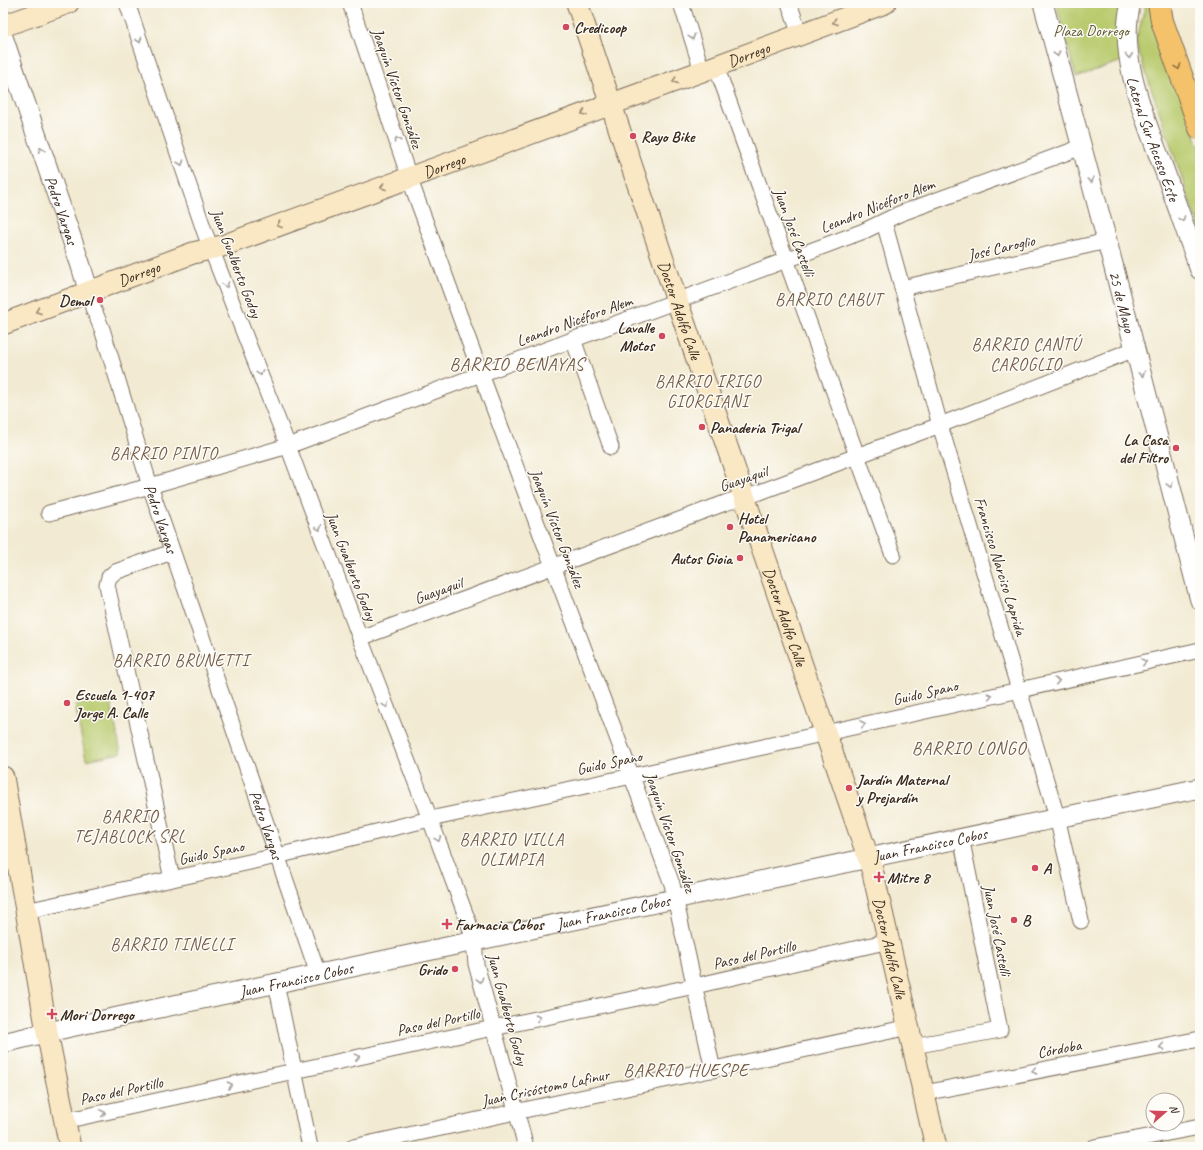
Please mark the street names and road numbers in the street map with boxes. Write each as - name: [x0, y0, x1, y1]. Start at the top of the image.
- street label: Joaquín Víctor González: [367, 25, 428, 153]
- street label: Dorrego: [725, 37, 774, 72]
- street label: Lateral Sur Acceso Este: [1122, 75, 1184, 206]
- street label: Dorrego: [421, 149, 469, 183]
- street label: Pedro Vargas: [40, 173, 83, 249]
- street label: Leandro Nicéforo Alem: [817, 173, 939, 238]
- street label: Juan José Castelli: [769, 185, 820, 281]
- street label: Juan Gualberto Godoy: [206, 205, 267, 322]
- street label: José Caroglio: [965, 230, 1038, 266]
- street label: Dorrego: [115, 257, 164, 291]
- street label: Doctor Adolfo Calle: [653, 259, 706, 364]
- street label: 25 de Mayo: [1104, 269, 1140, 336]
- street label: Leandro Nicéforo Alem: [514, 290, 637, 351]
- street label: Guayaquil: [717, 460, 773, 497]
- street label: Joaquín Víctor González: [525, 465, 590, 592]
- street label: Pedro Vargas: [139, 482, 182, 557]
- street label: Francisco Narciso Laprida: [969, 495, 1031, 639]
- street label: Juan Gualberto Godoy: [321, 508, 382, 625]
- street label: Doctor Adolfo Calle: [758, 565, 811, 670]
- street label: Guayaquil: [412, 572, 468, 609]
- street label: Guido Spano: [891, 675, 962, 710]
- street label: Guido Spano: [575, 746, 646, 780]
- street label: Joaquín Víctor González: [640, 769, 701, 897]
- street label: Pedro Vargas: [245, 788, 287, 864]
- street label: Juan Francisco Cobos: [871, 823, 990, 867]
- street label: Guido Spano: [177, 836, 248, 870]
- street label: Juan José Castelli: [978, 882, 1016, 979]
- street label: Juan Francisco Cobos: [554, 890, 673, 935]
- street label: Doctor Adolfo Calle: [868, 896, 911, 1002]
- street label: Paso del Portillo: [711, 935, 799, 974]
- street label: Juan Gualberto Godoy: [482, 950, 532, 1069]
- street label: Juan Francisco Cobos: [237, 958, 356, 1002]
- street label: Paso del Portillo: [395, 1003, 483, 1041]
- street label: Córdoba: [1036, 1035, 1084, 1063]
- street label: Juan Crisóstomo Lafinur: [479, 1064, 612, 1111]
- street label: Paso del Portillo: [78, 1072, 166, 1110]

